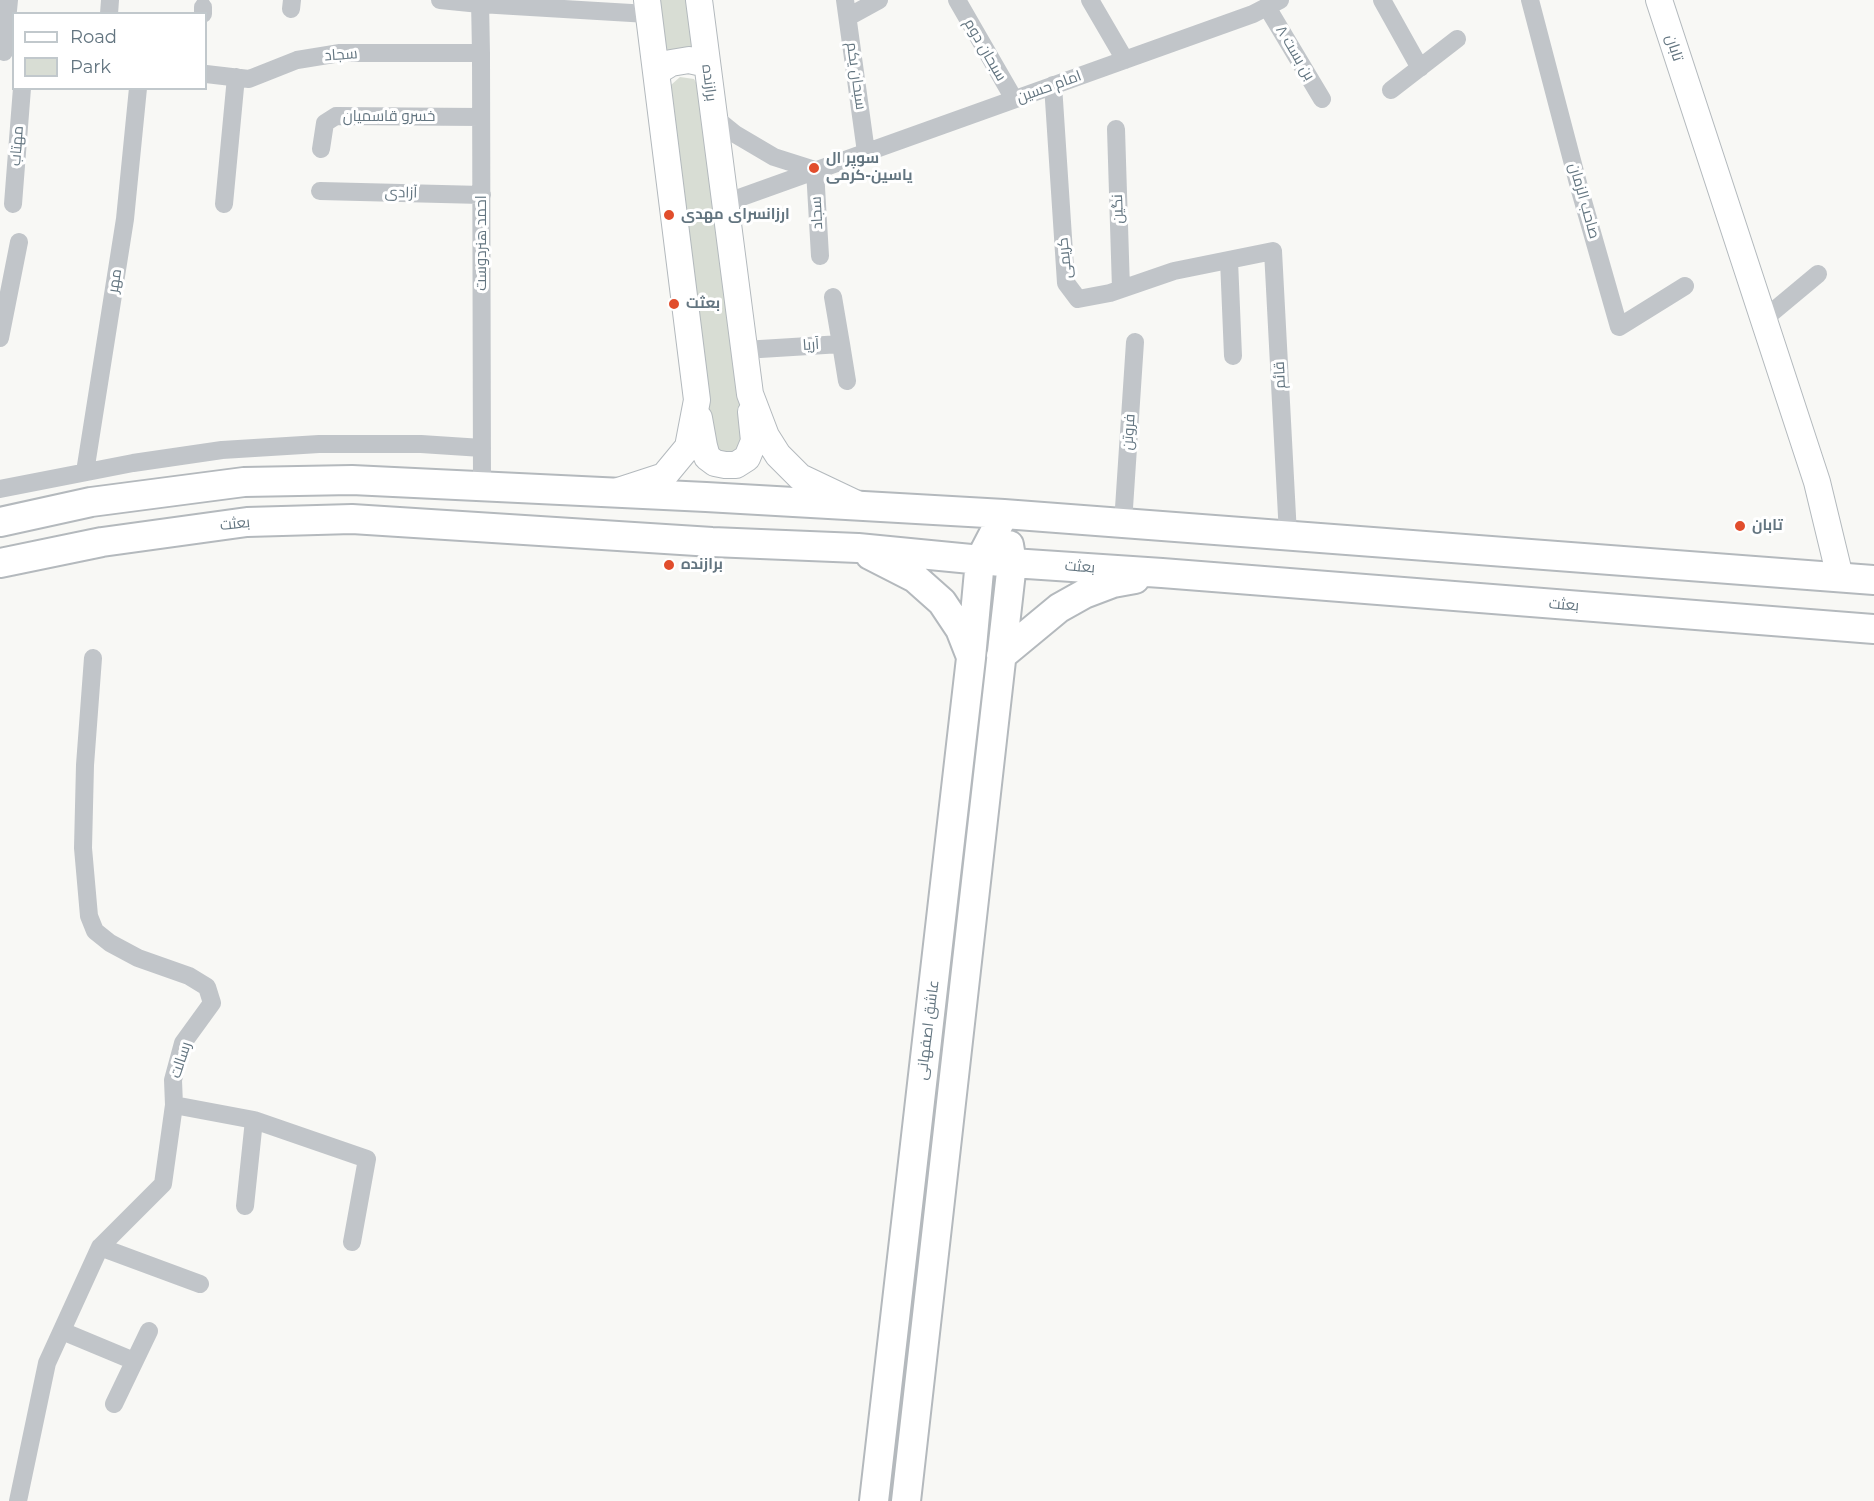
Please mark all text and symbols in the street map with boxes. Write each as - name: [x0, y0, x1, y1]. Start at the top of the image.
- legend: [12, 12, 207, 90]
- street label: سبحان دوم: [960, 16, 1010, 84]
- street label: بن بست ۸: [1272, 22, 1318, 84]
- text: Road: [70, 26, 117, 48]
- street label: تابان: [1661, 32, 1687, 64]
- street label: سبحان یکم: [842, 41, 870, 111]
- street label: سجاد: [324, 45, 358, 65]
- text: Park: [70, 56, 111, 78]
- street label: برازنده: [698, 63, 720, 103]
- street label: امام حسین: [1014, 67, 1084, 107]
- street label: خسرو قاسمیان: [343, 108, 435, 126]
- street label: مهتاب: [7, 125, 27, 167]
- place label: سوپر ال یاسین-کرمی: [826, 150, 912, 185]
- marker: سوپر ال یاسین-کرمی: [807, 161, 821, 175]
- street label: صاحب الزمان: [1565, 161, 1603, 241]
- street label: آزادی: [384, 184, 418, 202]
- street label: نگین: [1108, 194, 1128, 224]
- street label: احمد هنردوست: [473, 195, 491, 291]
- street label: سجاد: [807, 196, 827, 230]
- place label: ارزانسرای مهدی: [681, 206, 790, 224]
- marker: ارزانسرای مهدی: [662, 208, 676, 222]
- street label: کریمی: [1054, 237, 1076, 279]
- street label: مهر: [104, 268, 126, 294]
- place label: بعثت: [686, 295, 720, 313]
- marker: بعثت: [667, 297, 681, 311]
- street label: آریا: [802, 335, 820, 355]
- street label: قائم: [1270, 361, 1290, 389]
- street label: فروتن: [1119, 413, 1139, 451]
- street label: بعثت: [219, 513, 251, 535]
- place label: تابان: [1752, 517, 1783, 535]
- marker: تابان: [1733, 519, 1747, 533]
- place label: برازنده: [681, 556, 723, 574]
- street label: بعثت: [1064, 557, 1096, 577]
- marker: برازنده: [662, 558, 676, 572]
- street label: بعثت: [1548, 595, 1580, 615]
- street label: عاشق اصفهانی: [913, 979, 943, 1081]
- street label: رسالت: [167, 1040, 195, 1080]

